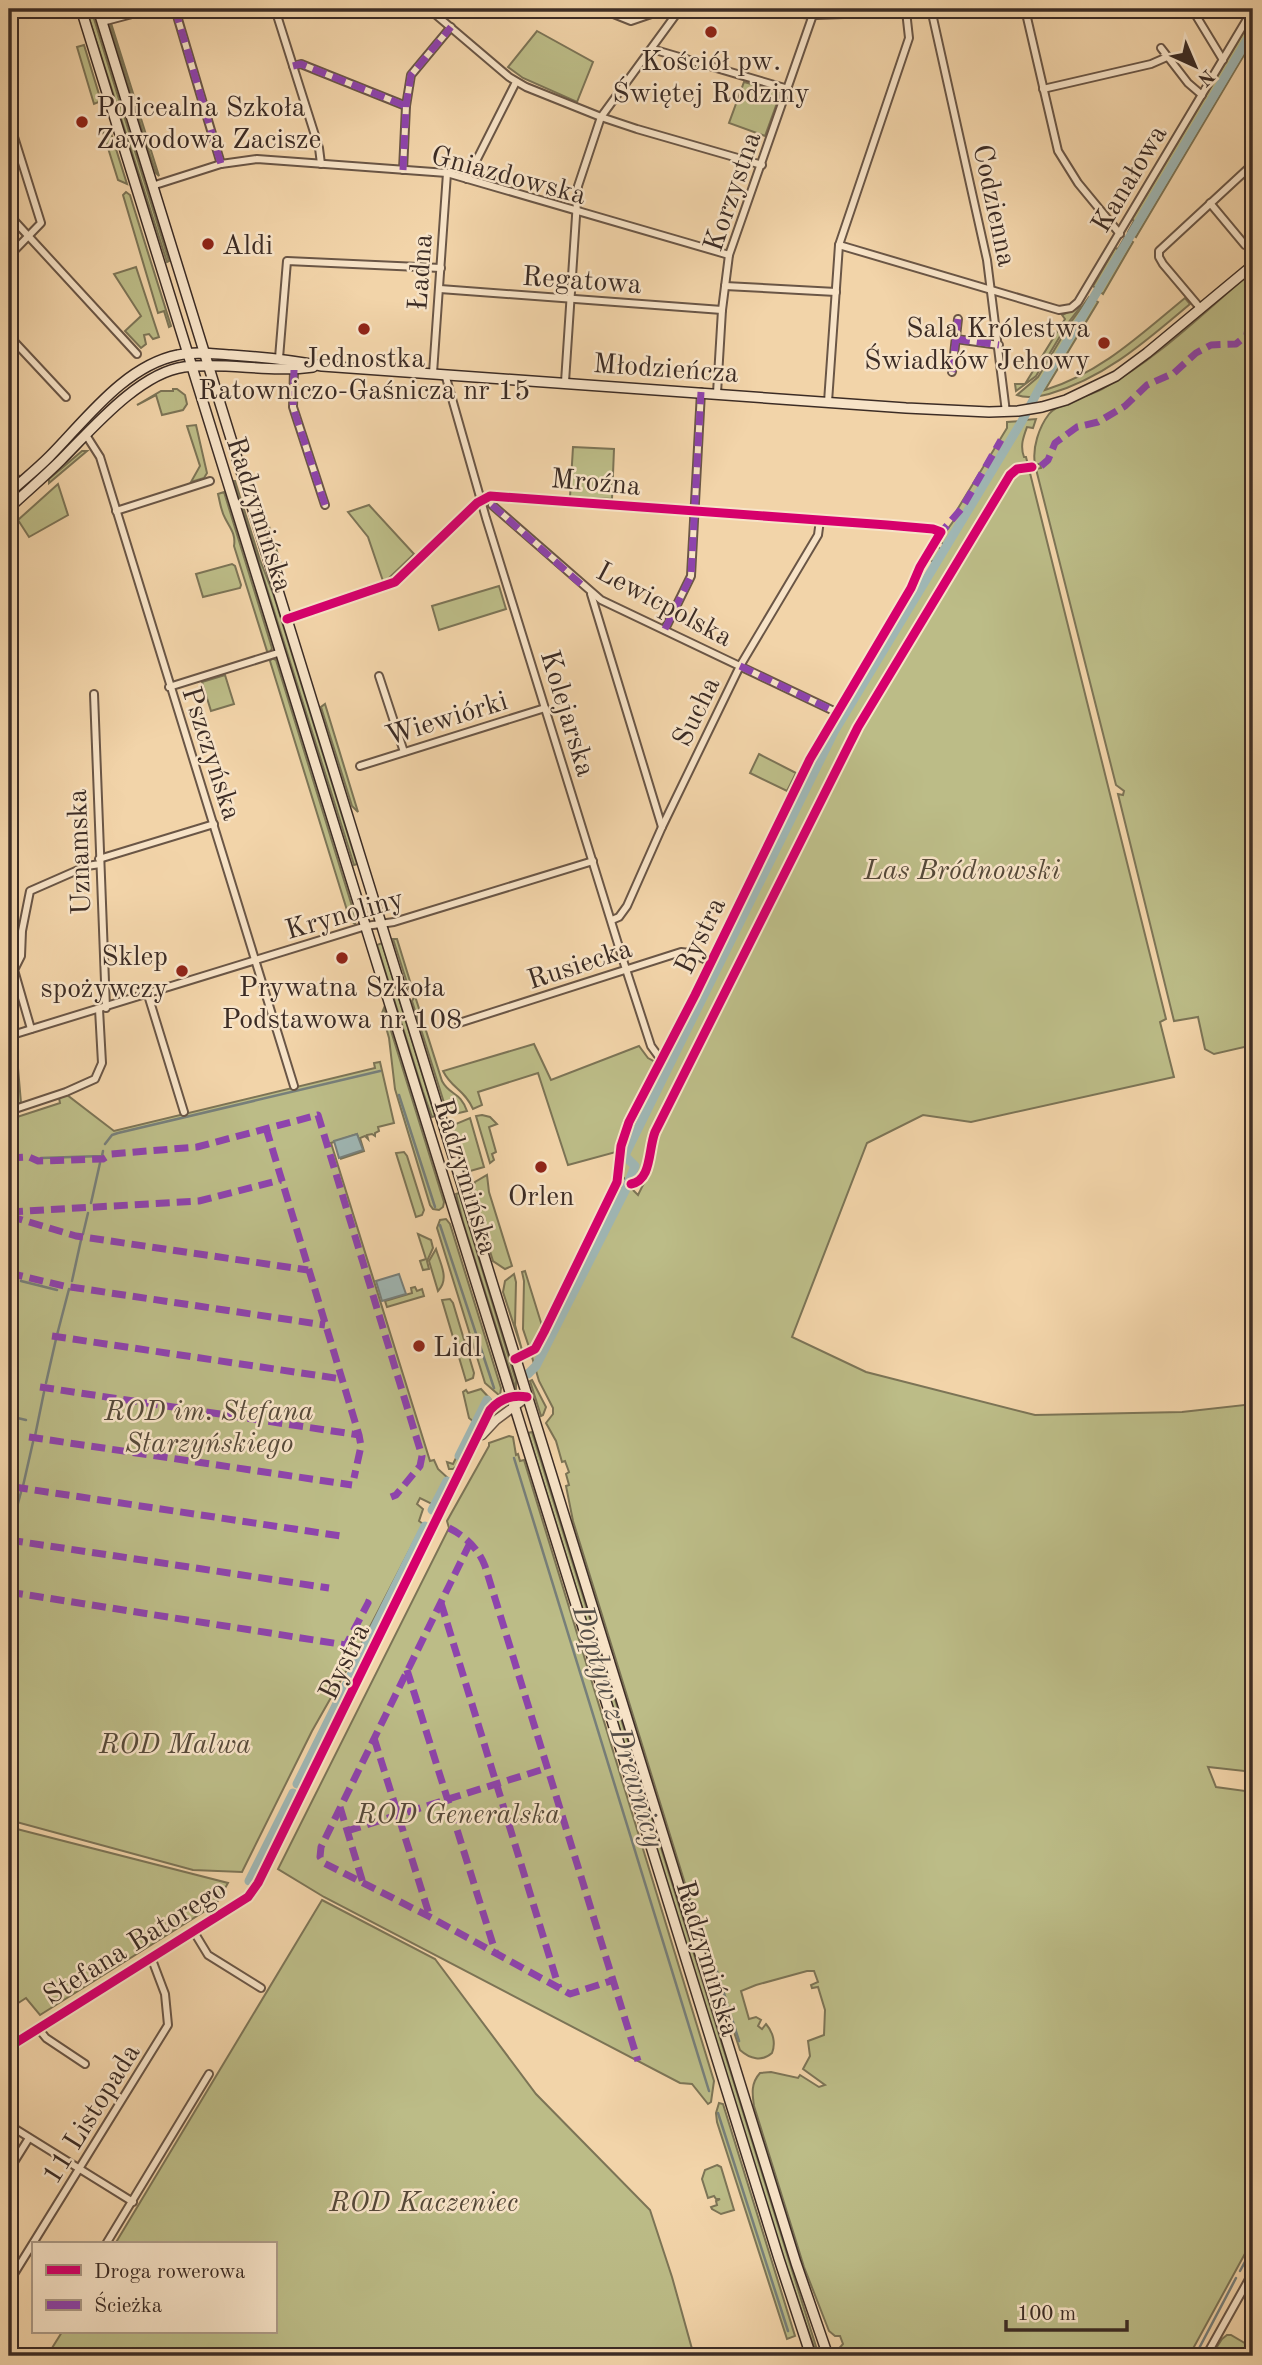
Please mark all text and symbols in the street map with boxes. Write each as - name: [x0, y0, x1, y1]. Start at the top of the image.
- marker: Kościół pw. Świętej Rodziny: [703, 24, 719, 40]
- north arrow: [1160, 32, 1230, 102]
- place label: Kościół pw. Świętej Rodziny: [612, 49, 810, 109]
- text: N: [1193, 65, 1217, 89]
- place label: Policealna Szkoła Zawodowa Zacisze: [96, 95, 321, 155]
- marker: Policealna Szkoła Zawodowa Zacisze: [74, 114, 90, 130]
- street label: Kanałowa: [1088, 121, 1174, 238]
- street label: Korzystna: [700, 128, 767, 255]
- street label: Codzienna: [966, 142, 1020, 269]
- street label: Gniazdowska: [428, 143, 589, 211]
- place label: Aldi: [222, 233, 273, 261]
- street label: Ładna: [405, 233, 439, 311]
- marker: Aldi: [200, 236, 216, 252]
- street label: Regatowa: [521, 264, 643, 300]
- place label: Sala Królestwa Świadków Jehowy: [864, 316, 1090, 376]
- marker: Jednostka Ratowniczo-Gaśnicza nr 15: [356, 321, 372, 337]
- marker: Sala Królestwa Świadków Jehowy: [1096, 335, 1112, 351]
- place label: Jednostka Ratowniczo-Gaśnicza nr 15: [198, 346, 530, 406]
- street label: Młodzieńcza: [592, 351, 740, 389]
- street label: Radzymińska: [220, 434, 296, 596]
- street label: Mroźna: [550, 466, 642, 502]
- street label: Lewicpolska: [591, 558, 736, 653]
- street label: Kolejarska: [534, 647, 599, 780]
- street label: Sucha: [669, 673, 726, 752]
- street label: Pszczyńska: [175, 684, 245, 824]
- street label: Wiewiórki: [383, 688, 511, 752]
- street label: Uznamska: [65, 788, 97, 915]
- park label: Las Bródnowski: [863, 858, 1060, 886]
- street label: Krynoliny: [283, 886, 407, 946]
- street label: Bystra: [671, 893, 732, 979]
- street label: Rusiecka: [524, 936, 636, 996]
- place label: Sklep spożywczy: [41, 944, 168, 1004]
- marker: Prywatna Szkoła Podstawowa nr 108: [334, 950, 350, 966]
- marker: Sklep spożywczy: [174, 963, 190, 979]
- place label: Prywatna Szkoła Podstawowa nr 108: [222, 975, 462, 1035]
- street label: Radzymińska: [427, 1096, 501, 1258]
- marker: Orlen: [533, 1159, 549, 1175]
- place label: Orlen: [508, 1184, 574, 1212]
- place label: Lidl: [433, 1335, 482, 1363]
- marker: Lidl: [411, 1338, 427, 1354]
- park label: ROD im. Stefana Starzyńskiego: [103, 1399, 314, 1459]
- water label: Dopływ z Drewnicy: [566, 1600, 669, 1852]
- street label: Bystra: [315, 1619, 376, 1705]
- park label: ROD Malwa: [98, 1732, 251, 1760]
- park label: ROD Generalska: [355, 1802, 560, 1830]
- street label: Stefana Batorego: [39, 1876, 232, 2011]
- street label: Radzymińska: [669, 1878, 743, 2040]
- street label: 11 Listopada: [38, 2039, 147, 2190]
- park label: ROD Kaczeniec: [328, 2190, 519, 2218]
- legend: [32, 2242, 276, 2334]
- text: Droga rowerowa: [94, 2262, 245, 2283]
- scale bar: [1006, 2288, 1127, 2332]
- text: Ścieżka: [94, 2291, 162, 2317]
- text: 100 m: [1017, 2304, 1076, 2325]

